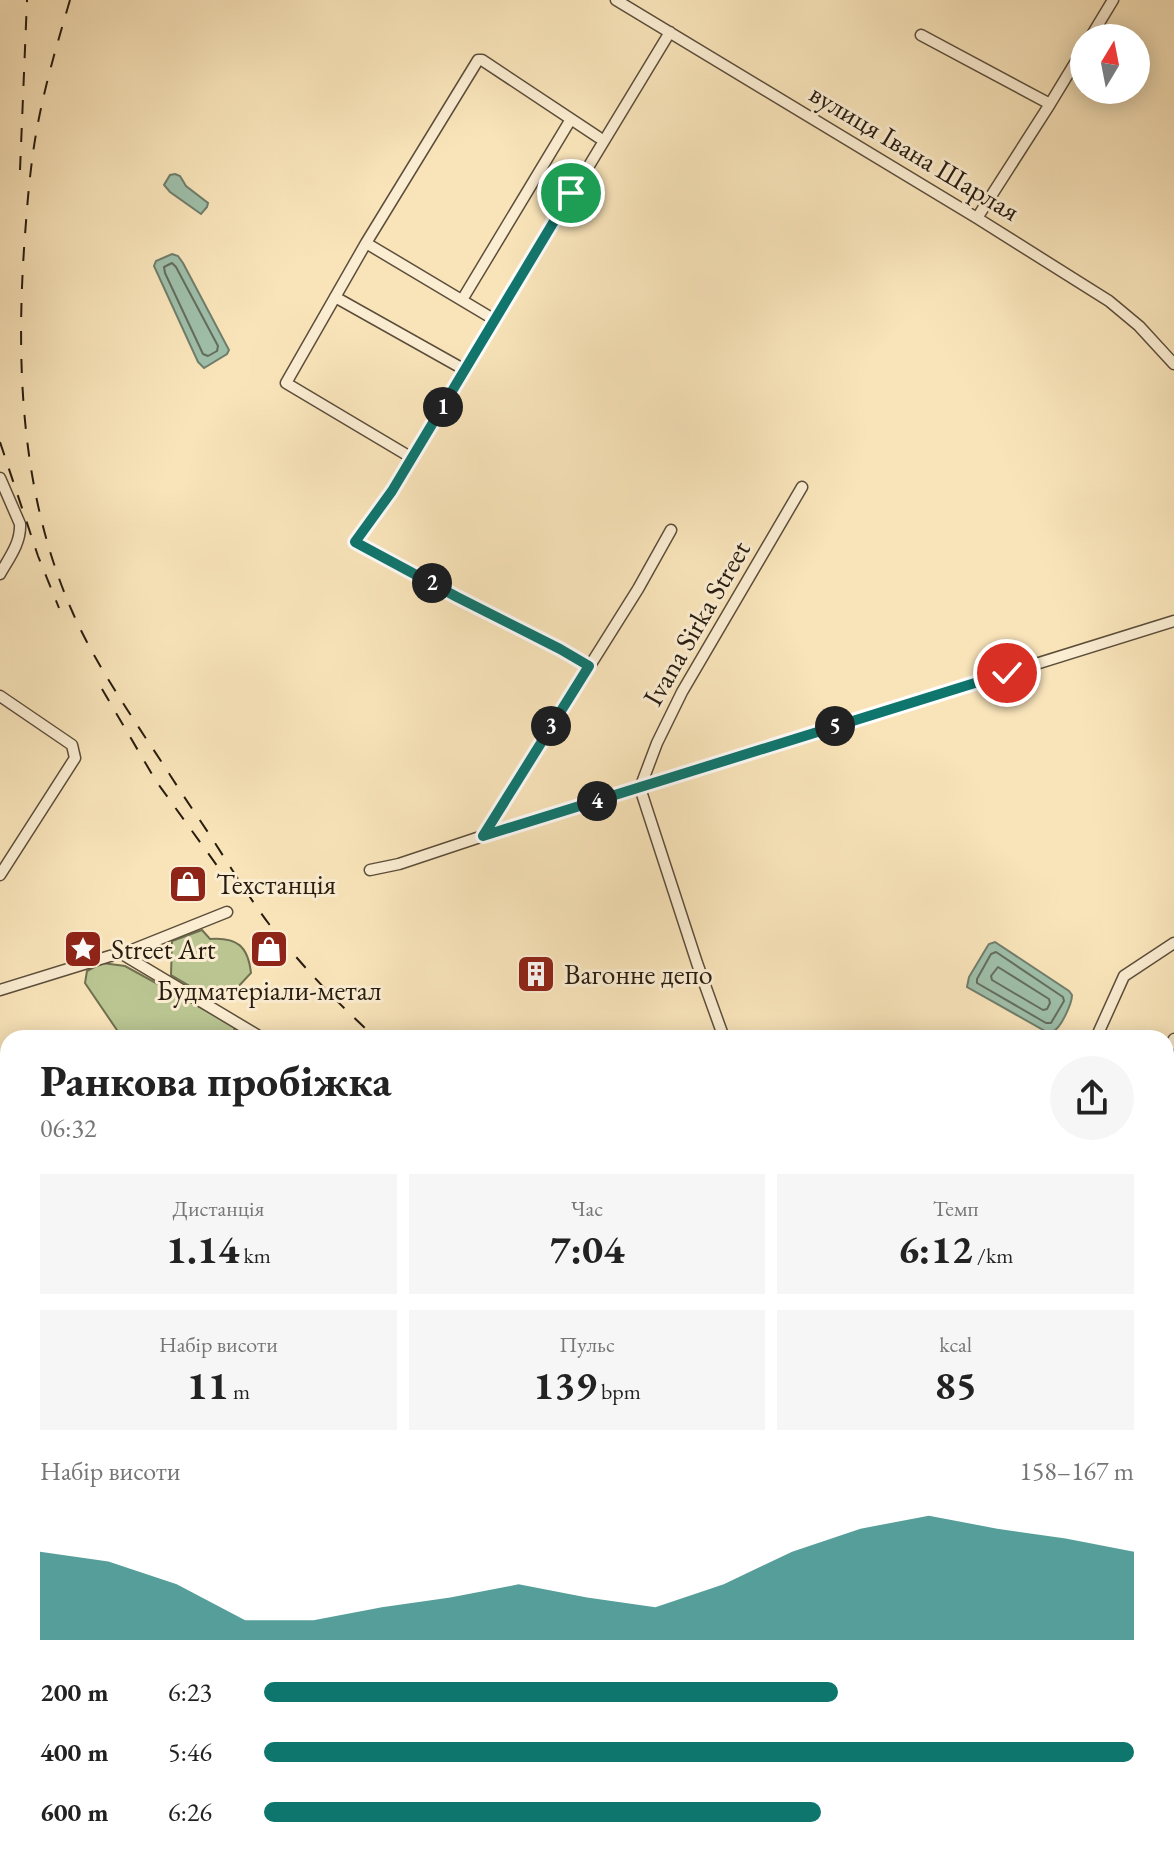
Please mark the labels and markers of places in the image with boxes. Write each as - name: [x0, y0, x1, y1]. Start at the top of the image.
- pin: [537, 159, 605, 227]
- pin: 1: [423, 387, 463, 427]
- pin: 2: [412, 563, 452, 603]
- pin: [973, 639, 1041, 707]
- pin: 3: [531, 706, 571, 746]
- pin: 5: [815, 706, 855, 746]
- pin: 4: [577, 781, 617, 821]
- shop icon: Техстанція: [167, 863, 209, 905]
- place label: Техстанція: [216, 866, 336, 902]
- place icon: Street Art: [62, 928, 104, 970]
- shop icon: Будматеріали-метал: [248, 928, 290, 970]
- place label: Street Art: [111, 931, 216, 967]
- building icon: Вагонне депо: [515, 953, 557, 995]
- place label: Вагонне депо: [564, 956, 713, 992]
- place label: Будматеріали-метал: [157, 972, 381, 1008]

